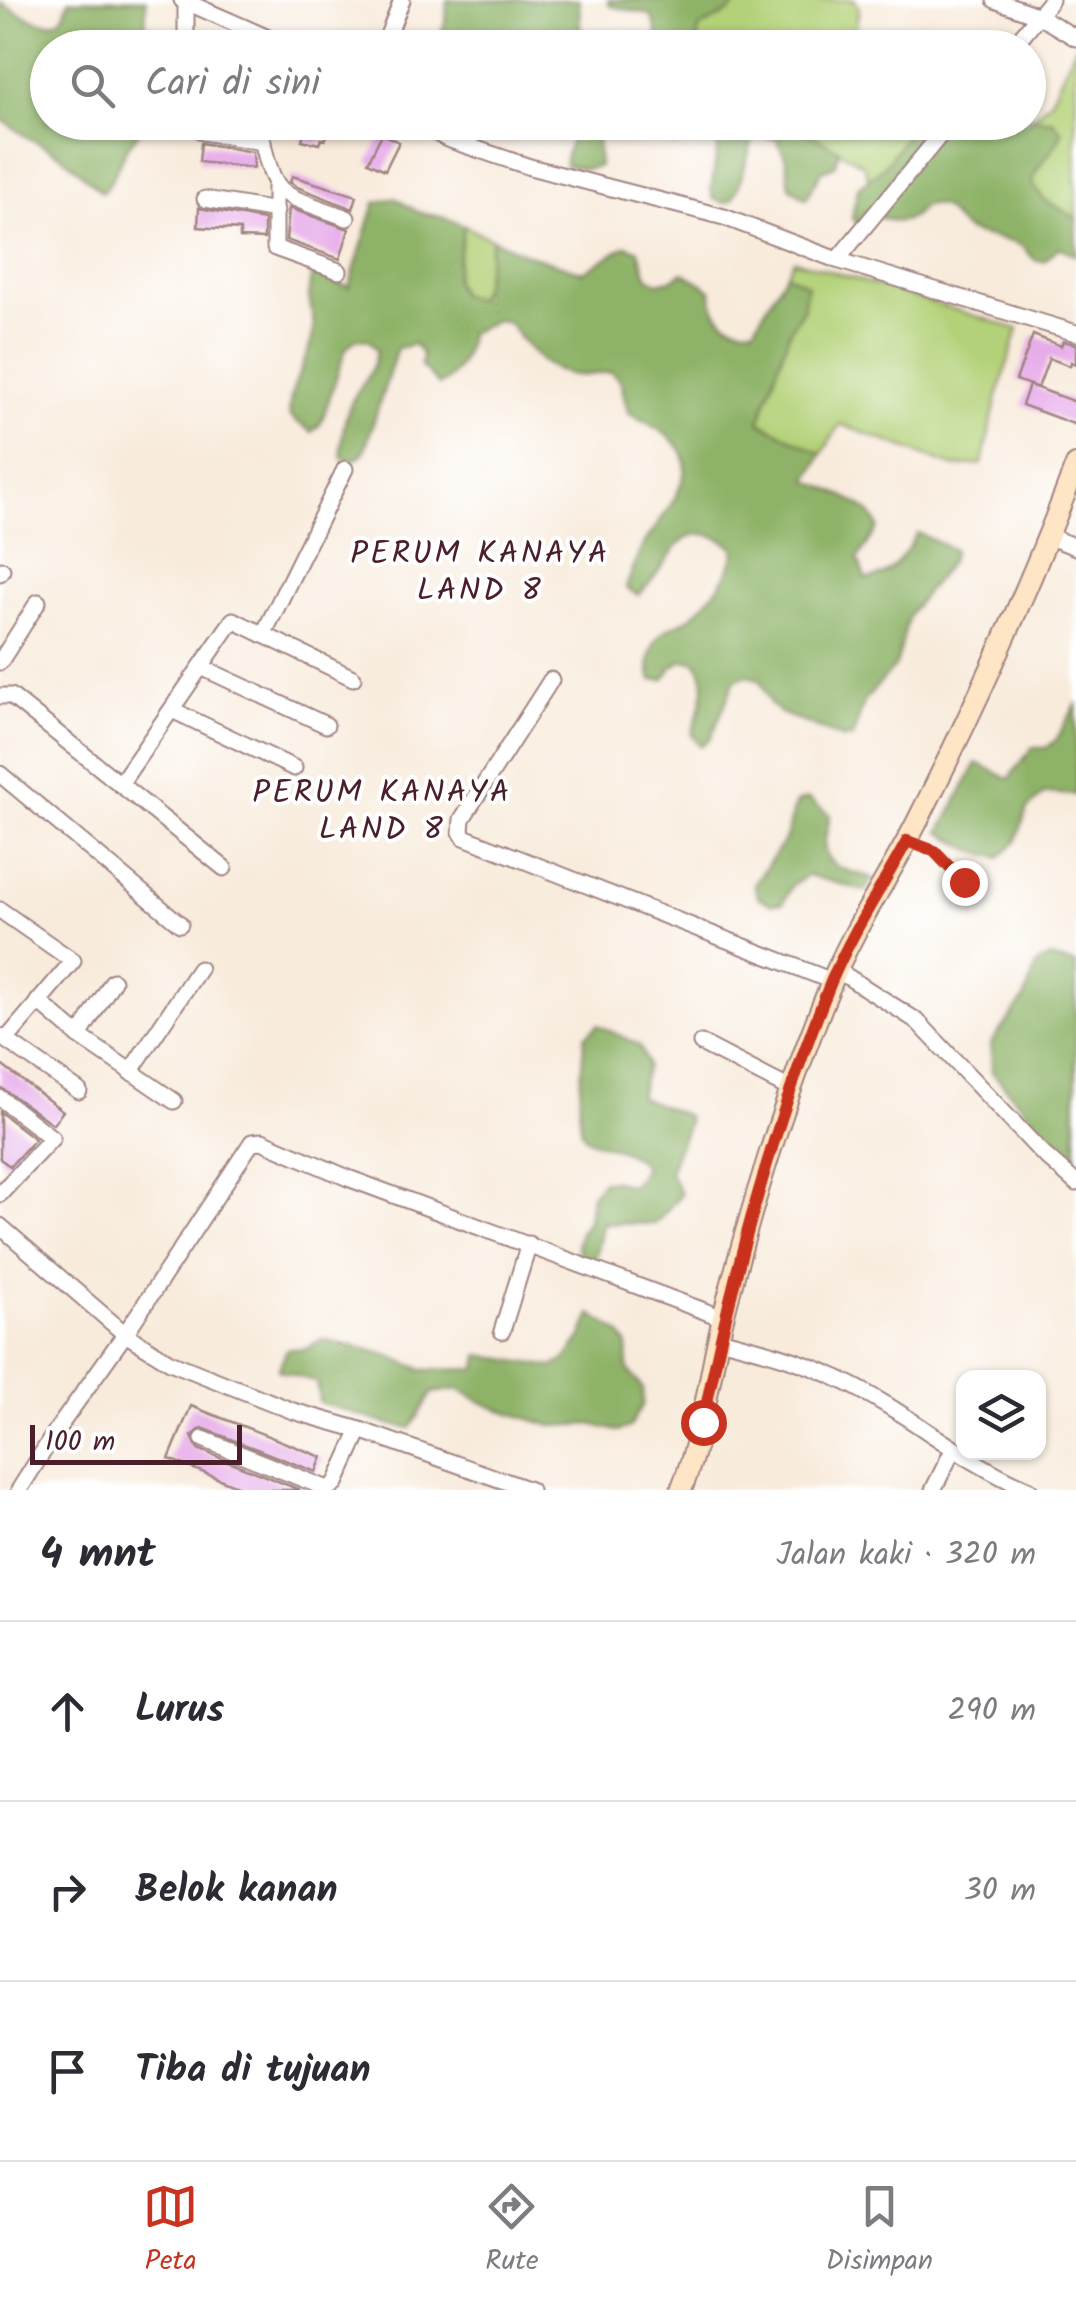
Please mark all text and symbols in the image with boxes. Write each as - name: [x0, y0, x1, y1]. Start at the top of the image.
- search box: [30, 30, 1046, 140]
- text: Cari di sini: [145, 55, 320, 115]
- icon: search: [65, 58, 120, 113]
- district label: PERUM KANAYA LAND 8: [350, 529, 610, 617]
- district label: PERUM KANAYA LAND 8: [252, 768, 512, 856]
- route end: [942, 860, 988, 906]
- map controls: [956, 1370, 1046, 1460]
- button: layers: [956, 1370, 1046, 1460]
- route start: [681, 1400, 727, 1446]
- scale bar: [30, 1420, 242, 1464]
- text: 100 m: [45, 1420, 115, 1465]
- text: 4 mnt: [40, 1522, 156, 1589]
- text: Jalan kaki · 320 m: [776, 1530, 1036, 1581]
- text: Lurus: [135, 1681, 224, 1741]
- icon: ahead: [40, 1684, 95, 1739]
- text: 290 m: [947, 1686, 1036, 1737]
- text: Belok kanan: [135, 1861, 338, 1921]
- icon: right: [40, 1864, 95, 1919]
- text: 30 m: [963, 1866, 1036, 1917]
- text: Tiba di tujuan: [135, 2041, 371, 2101]
- icon: arrive: [40, 2044, 95, 2099]
- tab: Peta: [143, 2179, 198, 2284]
- tab: Rute: [484, 2179, 539, 2284]
- tab: Disimpan: [826, 2179, 933, 2284]

